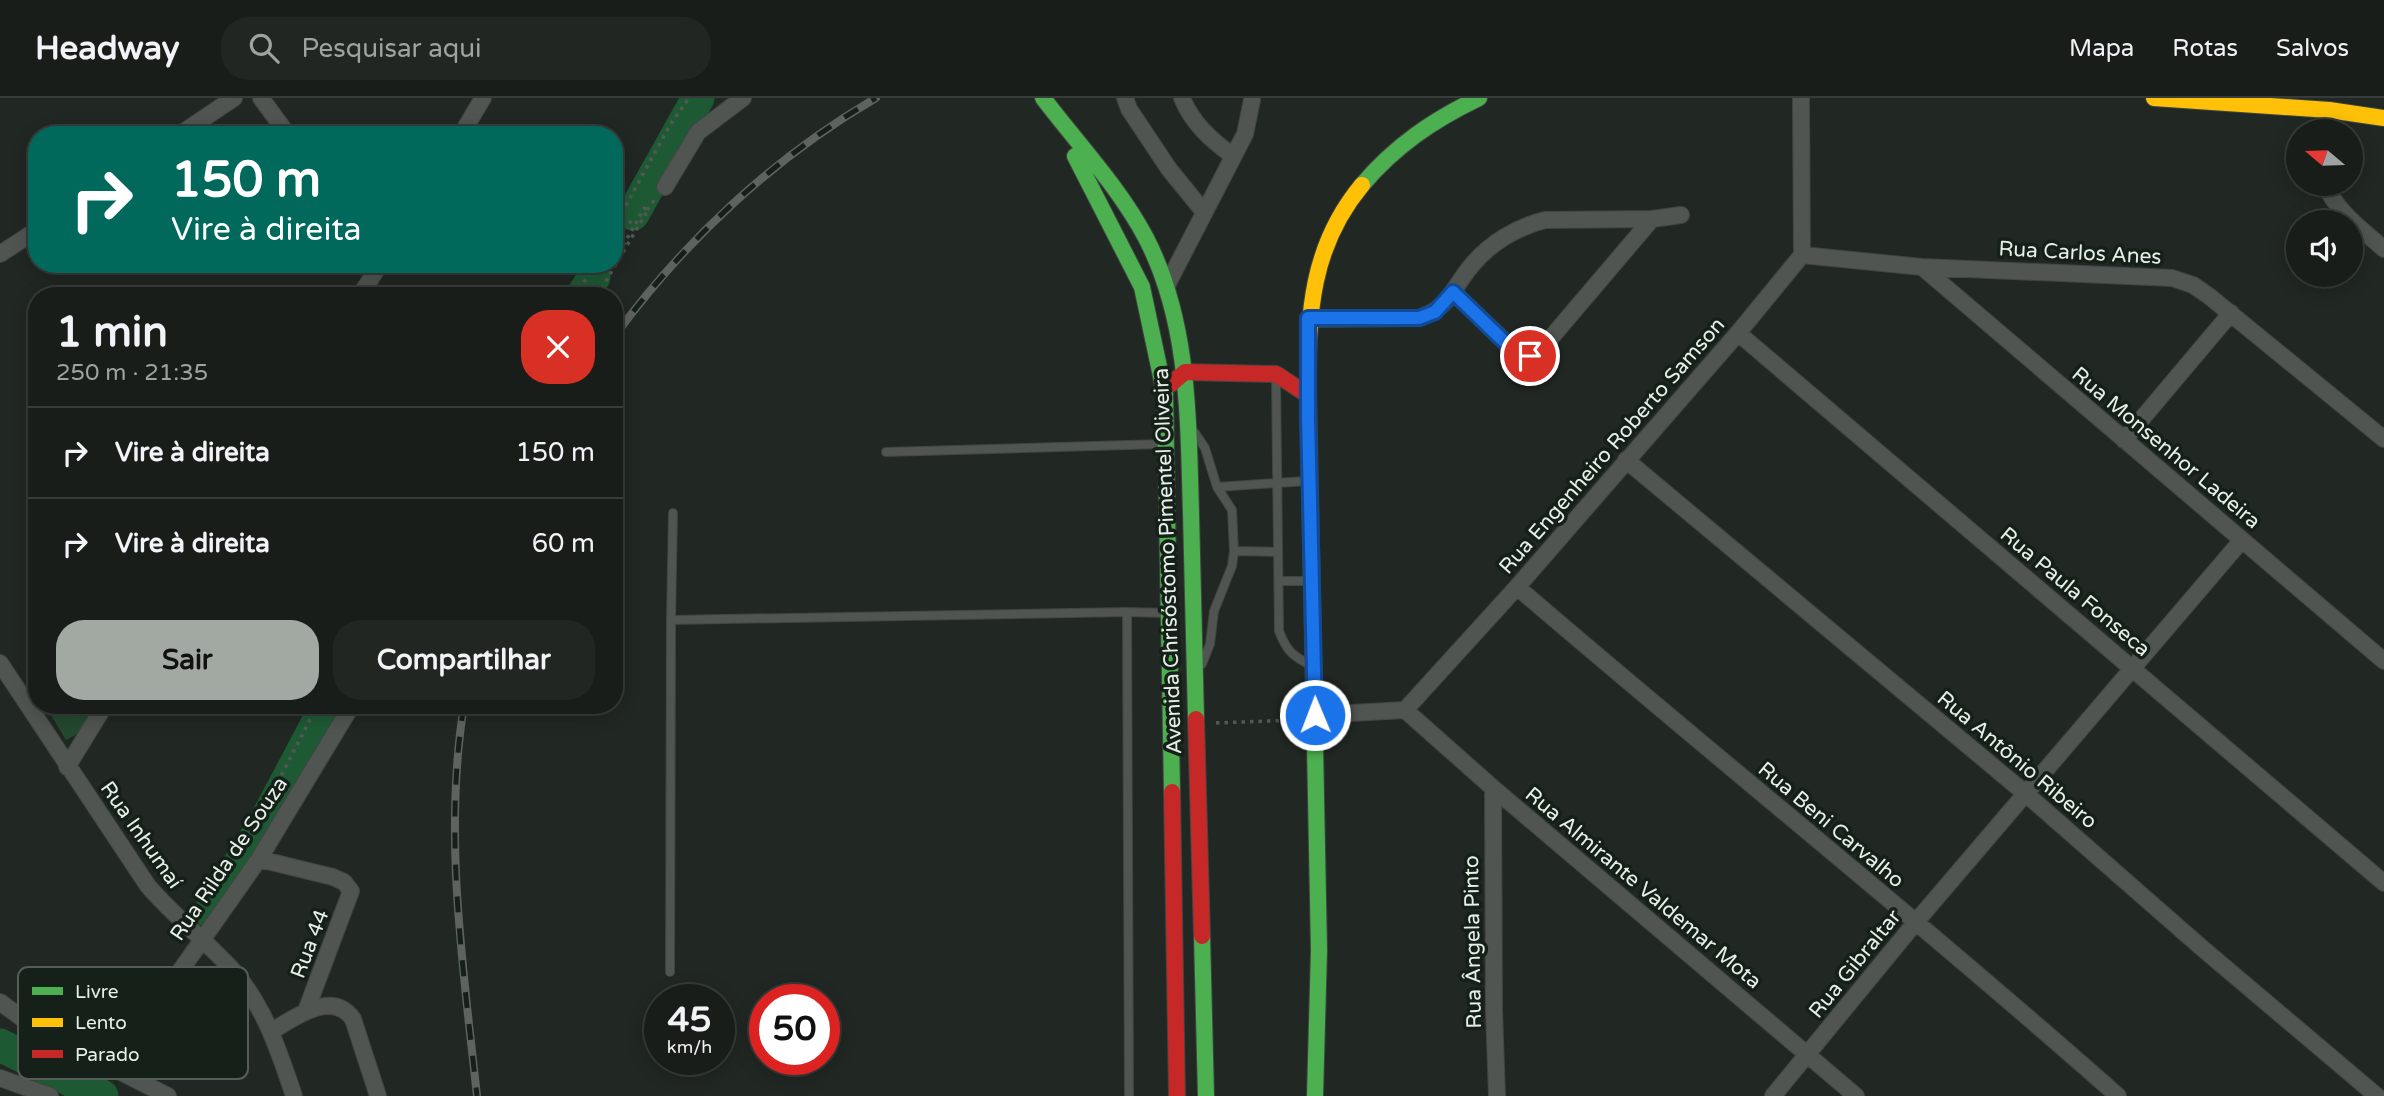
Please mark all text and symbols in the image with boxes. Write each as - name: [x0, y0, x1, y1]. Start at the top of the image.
- search box: [221, 17, 711, 80]
- text: Headway: [35, 29, 179, 68]
- icon: search: [245, 29, 283, 67]
- text: Pesquisar aqui: [301, 33, 482, 64]
- text: Mapa: [2069, 34, 2134, 63]
- text: Rotas: [2172, 34, 2238, 63]
- text: Salvos: [2276, 34, 2349, 63]
- north arrow: [2286, 119, 2362, 196]
- map controls: [2286, 119, 2363, 287]
- text: 150 m: [171, 151, 321, 210]
- icon: right: [56, 154, 147, 245]
- button: sound: [2286, 210, 2363, 287]
- text: Vire à direita: [171, 211, 362, 249]
- street label: Rua Carlos Anes: [1998, 236, 2162, 270]
- text: 1 min: [56, 307, 168, 358]
- button: close: [521, 310, 595, 384]
- street label: Rua Engenheiro Roberto Samson: [1494, 313, 1730, 579]
- pin: [1500, 326, 1560, 386]
- icon: arrive: [1511, 337, 1549, 375]
- text: 250 m · 21:35: [56, 359, 208, 387]
- street label: Rua Monsenhor Ladeira: [2067, 362, 2265, 534]
- street label: Avenida Chrisóstomo Pimentel Oliveira: [1149, 367, 1187, 755]
- icon: right: [56, 434, 94, 472]
- text: Vire à direita: [115, 437, 270, 468]
- text: 150 m: [515, 437, 595, 468]
- street label: Rua Paula Fonseca: [1995, 522, 2155, 662]
- icon: right: [56, 525, 94, 563]
- text: Vire à direita: [115, 528, 270, 559]
- text: 60 m: [532, 528, 595, 559]
- button: Sair: [56, 620, 319, 700]
- button: Compartilhar: [333, 620, 595, 700]
- position arrow: [1278, 678, 1352, 752]
- street label: Rua Antônio Ribeiro: [1932, 686, 2102, 834]
- street label: Rua Beni Carvalho: [1753, 757, 1909, 893]
- street label: Rua Rilda de Souza: [165, 772, 293, 946]
- street label: Rua Inhumaí: [95, 776, 187, 894]
- street label: Rua Almirante Valdemar Mota: [1520, 782, 1766, 994]
- street label: Rua Ângela Pinto: [1459, 855, 1487, 1029]
- street label: Rua Gibraltar: [1804, 905, 1906, 1023]
- street label: Rua 44: [286, 906, 334, 982]
- legend: [18, 967, 248, 1079]
- text: Livre: [75, 981, 119, 1003]
- speed limit sign: 50: [749, 984, 840, 1075]
- text: 45: [668, 999, 711, 1041]
- text: Lento: [75, 1012, 127, 1034]
- text: km/h: [667, 1036, 712, 1058]
- text: Parado: [75, 1044, 139, 1066]

